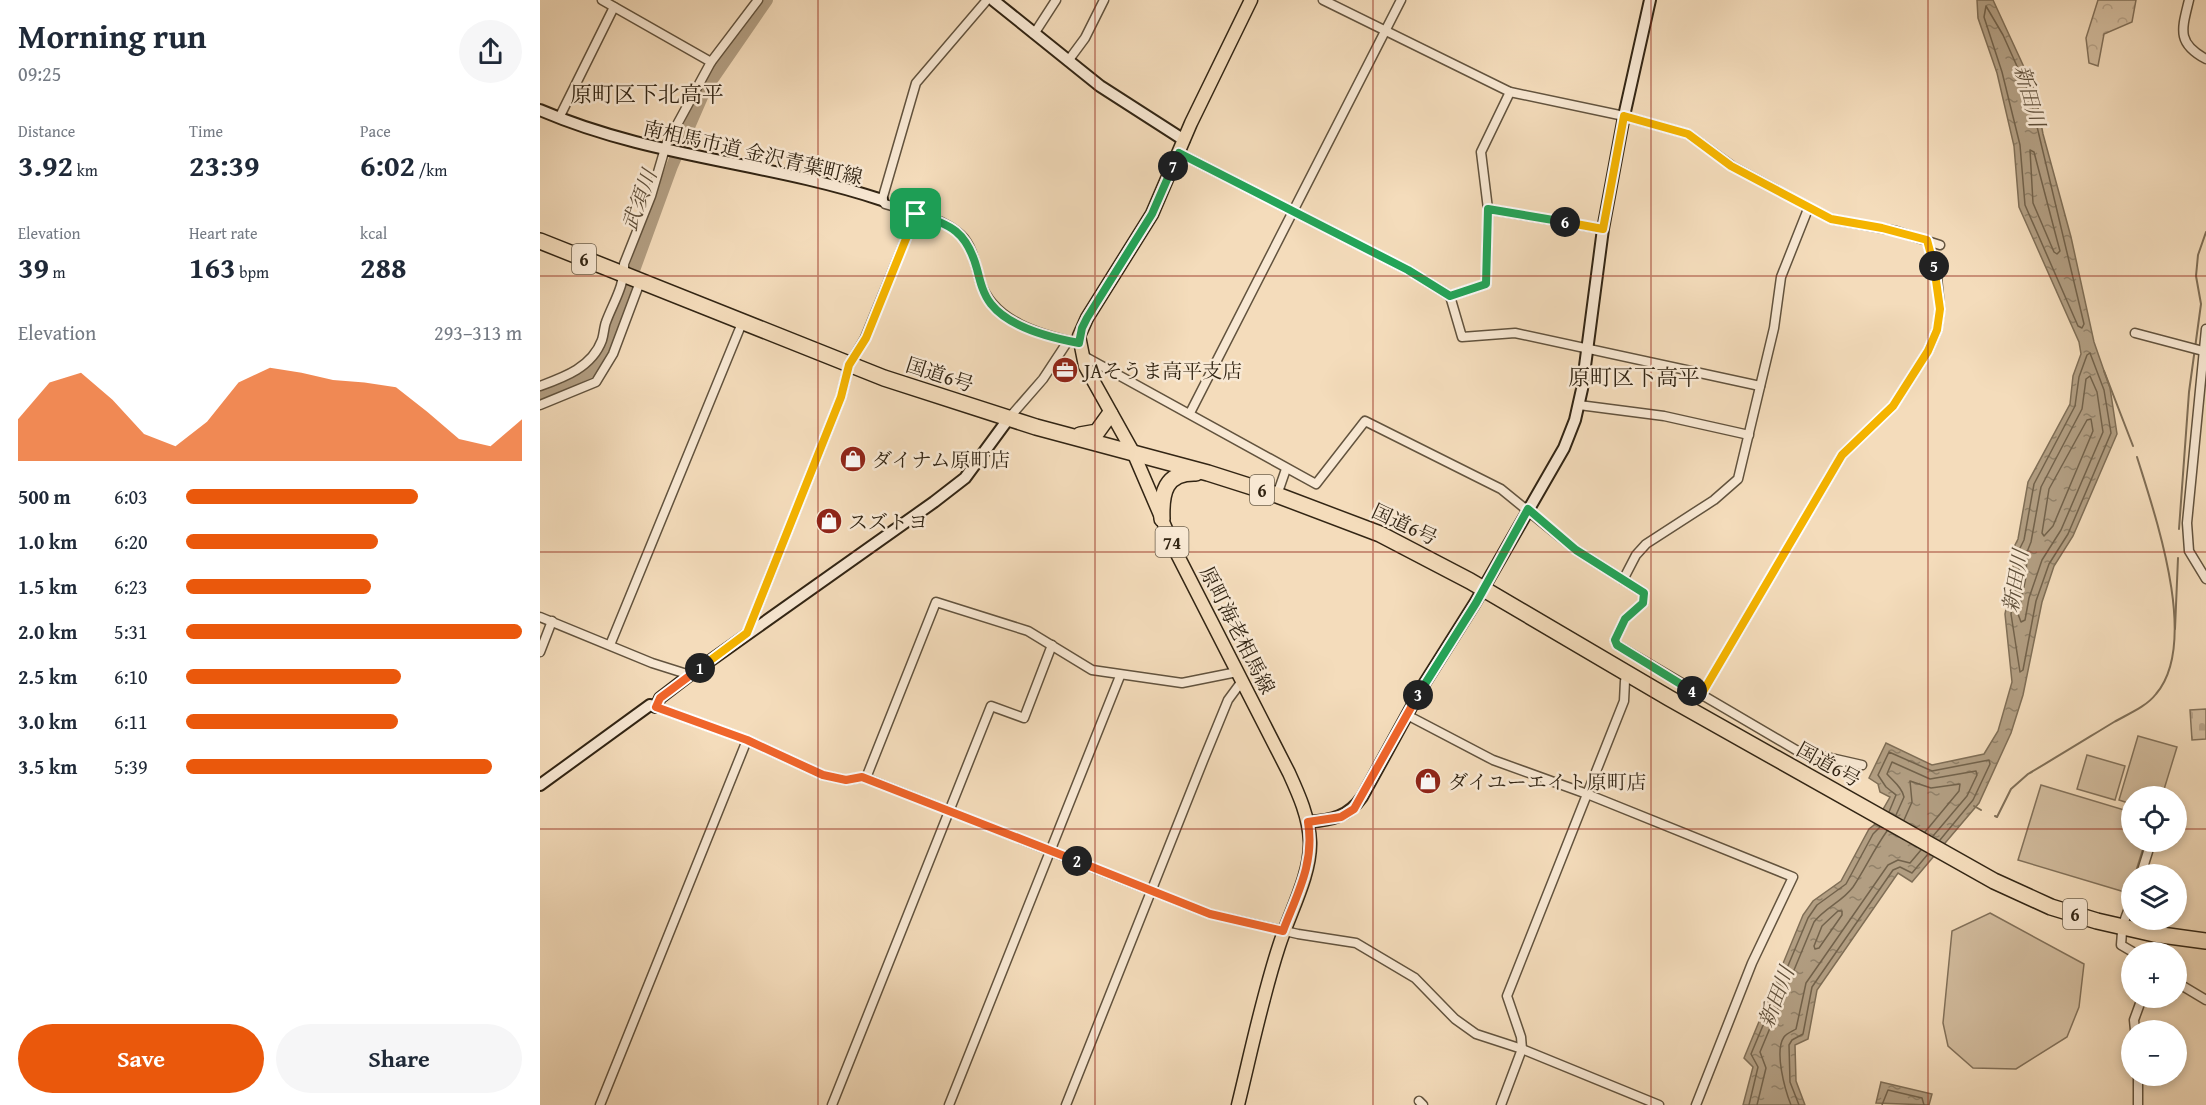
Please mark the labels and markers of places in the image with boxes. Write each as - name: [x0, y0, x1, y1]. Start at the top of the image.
- pin: 7: [1158, 151, 1188, 181]
- pin: [890, 188, 941, 239]
- pin: 6: [1550, 207, 1580, 237]
- pin: 5: [1919, 251, 1949, 281]
- office icon: JAそうま高平支店: [1050, 355, 1080, 385]
- place label: JAそうま高平支店: [1081, 356, 1242, 385]
- shop icon: ダイナム原町店: [838, 444, 868, 474]
- place label: ダイナム原町店: [872, 445, 1011, 474]
- shop icon: スズトヨ: [814, 506, 844, 536]
- place label: スズトヨ: [848, 507, 928, 536]
- pin: 1: [685, 653, 715, 683]
- pin: 4: [1677, 676, 1707, 706]
- pin: 3: [1403, 680, 1433, 710]
- shop icon: ダイユーエイト原町店: [1413, 766, 1443, 796]
- place label: ダイユーエイト原町店: [1448, 767, 1647, 796]
- pin: 2: [1062, 846, 1092, 876]

